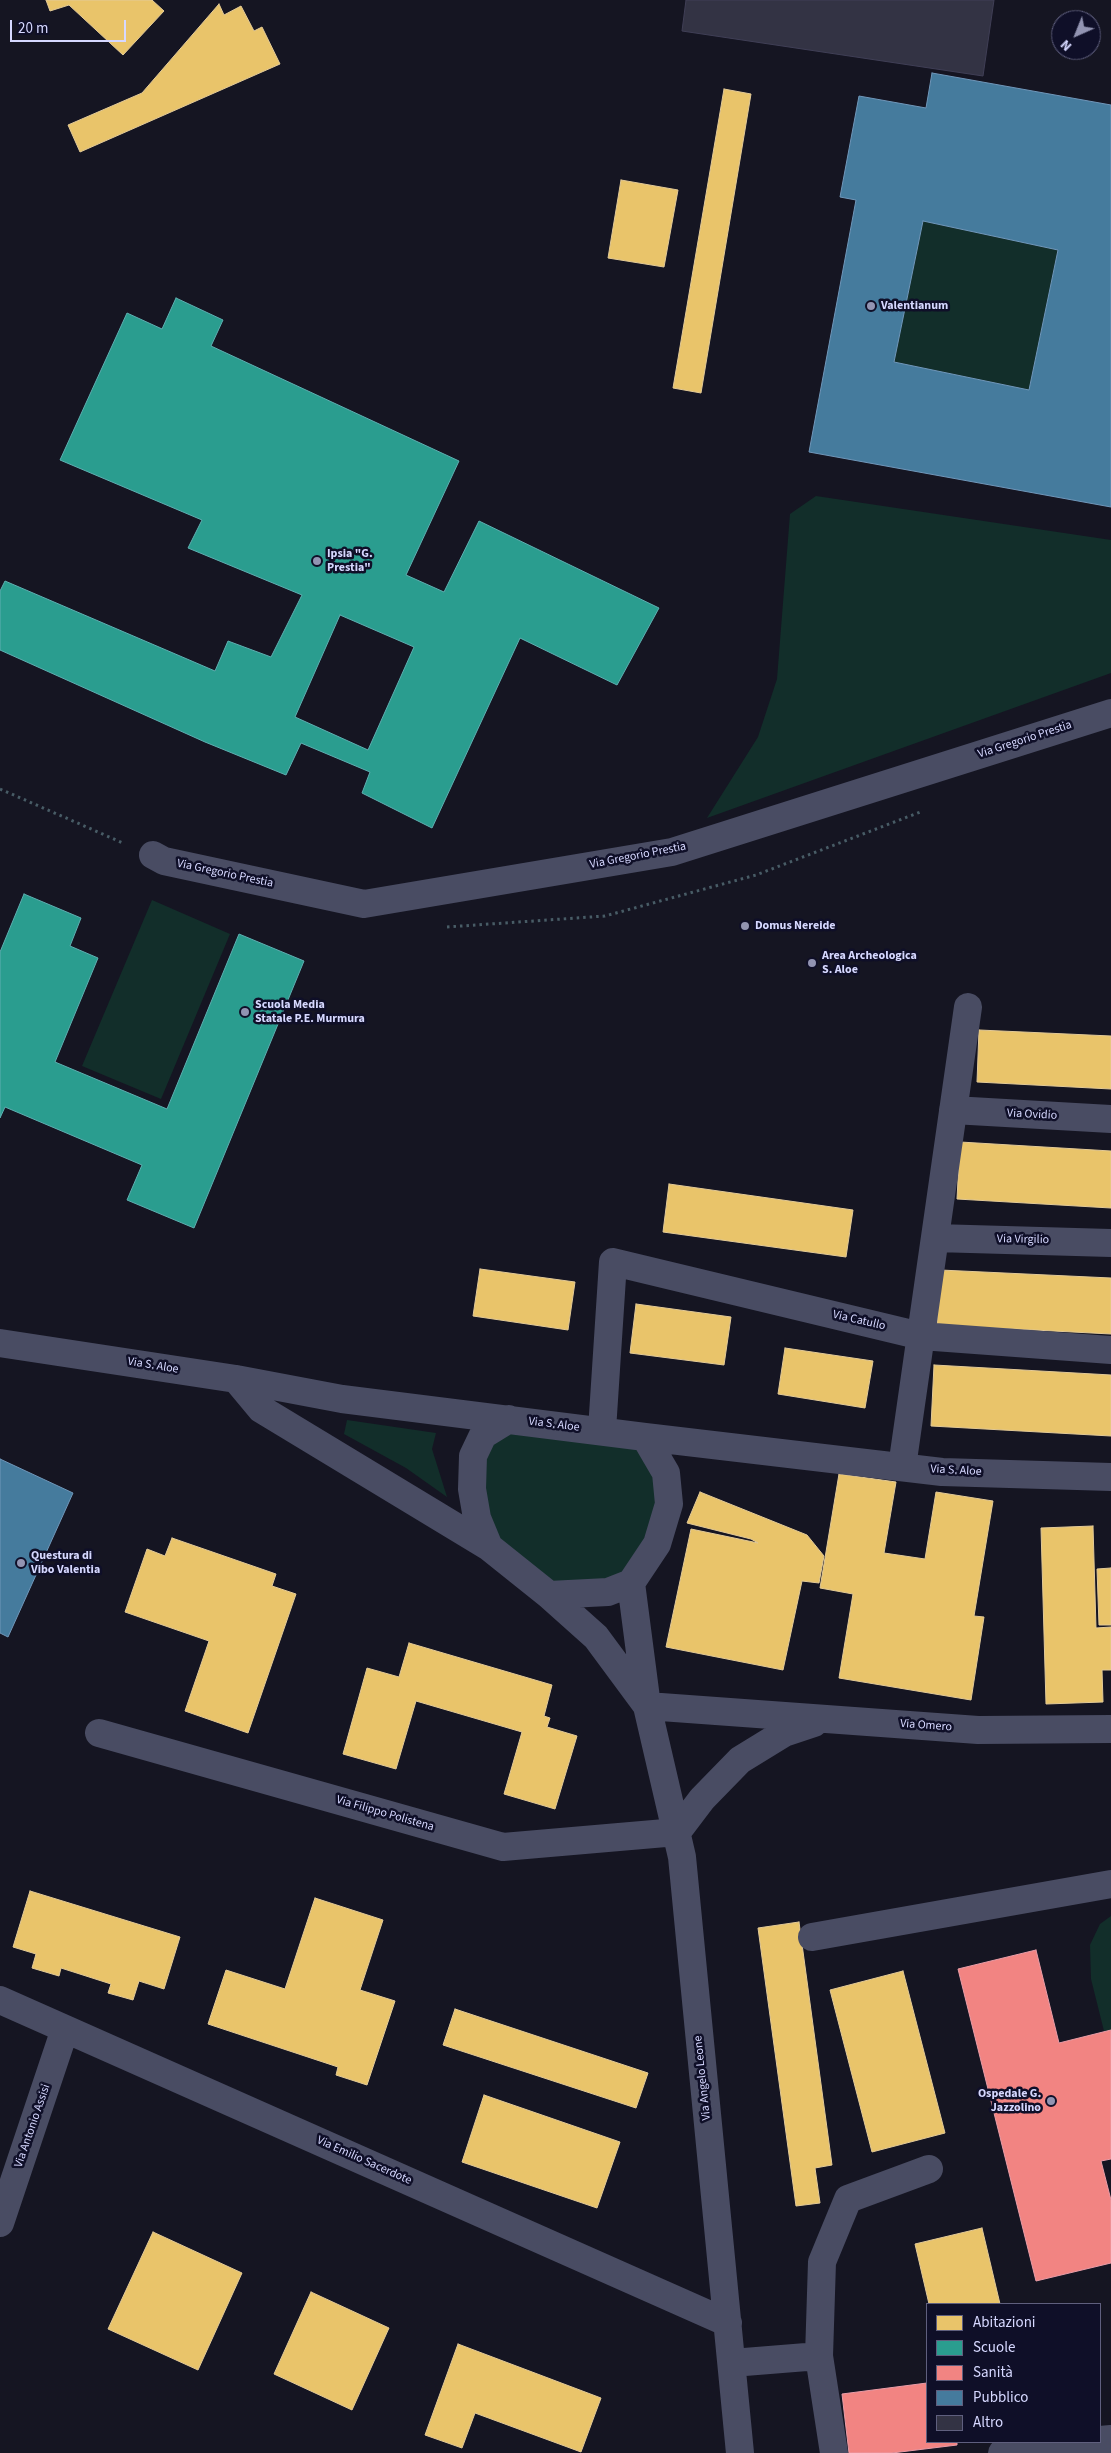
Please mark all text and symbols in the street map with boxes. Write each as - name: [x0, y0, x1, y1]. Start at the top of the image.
- scale bar: [12, 10, 129, 42]
- north arrow: [1051, 10, 1101, 60]
- text: 20 m: [18, 18, 48, 39]
- text: N: [1056, 35, 1077, 55]
- place label: Valentianum: [881, 299, 948, 313]
- marker: Valentianum: [865, 300, 877, 312]
- place label: Ipsia "G. Prestia": [327, 547, 372, 575]
- marker: Ipsia "G. Prestia": [311, 555, 323, 567]
- street label: Via Gregorio Prestia: [976, 718, 1074, 762]
- street label: Via Gregorio Prestia: [589, 840, 687, 872]
- street label: Via Gregorio Prestia: [176, 857, 274, 891]
- place label: Domus Nereide: [755, 919, 836, 933]
- marker: Domus Nereide: [739, 920, 751, 932]
- place label: Area Archeologica S. Aloe: [822, 949, 917, 977]
- marker: Area Archeologica S. Aloe: [806, 957, 818, 969]
- place label: Scuola Media Statale P.E. Murmura: [255, 998, 365, 1026]
- marker: Scuola Media Statale P.E. Murmura: [239, 1006, 251, 1018]
- street label: Via Ovidio: [1007, 1106, 1057, 1124]
- street label: Via Virgilio: [997, 1232, 1049, 1248]
- street label: Via Catullo: [831, 1308, 887, 1334]
- street label: Via S. Aloe: [126, 1355, 180, 1377]
- street label: Via S. Aloe: [528, 1415, 580, 1435]
- street label: Via S. Aloe: [930, 1462, 982, 1480]
- place label: Questura di Vibo Valentia: [31, 1549, 100, 1577]
- marker: Questura di Vibo Valentia: [15, 1557, 27, 1569]
- street label: Via Omero: [900, 1717, 952, 1735]
- street label: Via Filippo Polistena: [334, 1793, 436, 1835]
- street label: Via Angelo Leone: [691, 2035, 715, 2121]
- street label: Via Antonio Assisi: [12, 2082, 54, 2170]
- place label: Ospedale G. Jazzolino: [978, 2087, 1041, 2115]
- marker: Ospedale G. Jazzolino: [1045, 2095, 1057, 2107]
- street label: Via Emilio Sacerdote: [314, 2134, 414, 2188]
- legend: [926, 2303, 1101, 2443]
- text: Abitazioni: [973, 2312, 1036, 2333]
- text: Scuole: [973, 2337, 1015, 2358]
- text: Sanità: [973, 2362, 1013, 2383]
- text: Pubblico: [973, 2387, 1028, 2408]
- text: Altro: [973, 2412, 1003, 2433]

